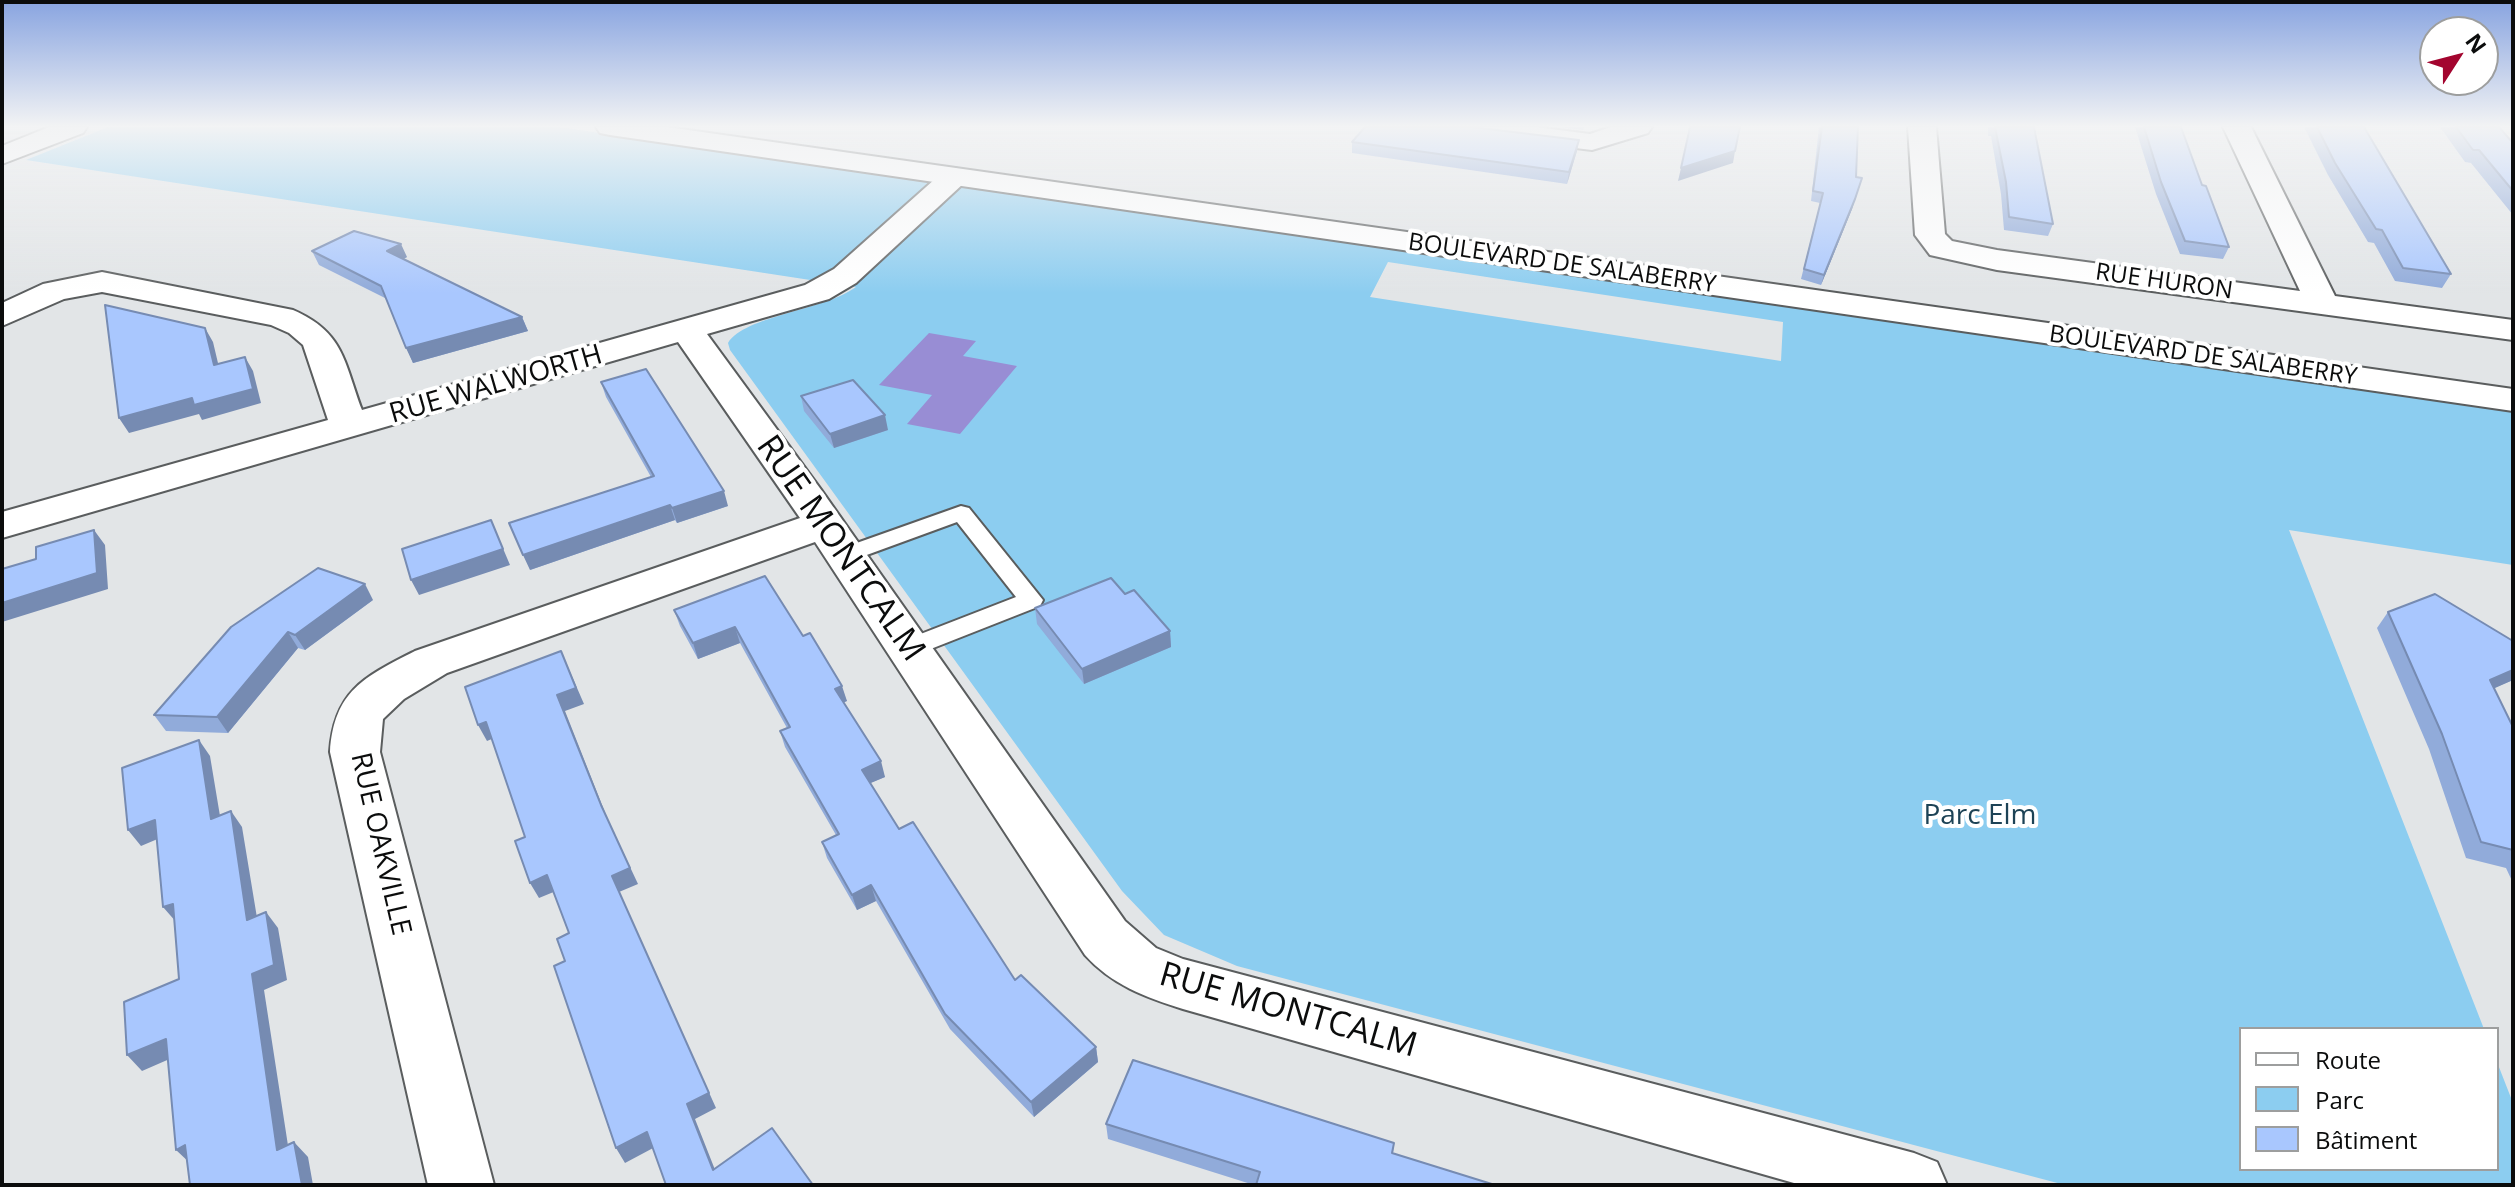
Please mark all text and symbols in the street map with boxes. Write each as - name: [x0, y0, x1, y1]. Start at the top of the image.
- north arrow: [2419, 16, 2499, 96]
- text: N: [2459, 27, 2494, 59]
- street label: BOULEVARD DE SALABERRY: [1406, 228, 1718, 300]
- street label: RUE HURON: [2093, 258, 2235, 306]
- street label: BOULEVARD DE SALABERRY: [2047, 320, 2359, 392]
- street label: RUE WALWORTH: [386, 339, 606, 431]
- street label: RUE MONTCALM: [747, 428, 933, 670]
- street label: RUE OAKVILLE: [343, 749, 417, 939]
- park label: Parc Elm: [1923, 799, 2037, 833]
- street label: RUE MONTCALM: [1154, 955, 1422, 1067]
- legend: [2239, 1027, 2499, 1171]
- text: Route: [2315, 1043, 2381, 1076]
- text: Parc: [2315, 1083, 2364, 1116]
- text: Bâtiment: [2315, 1123, 2417, 1156]

